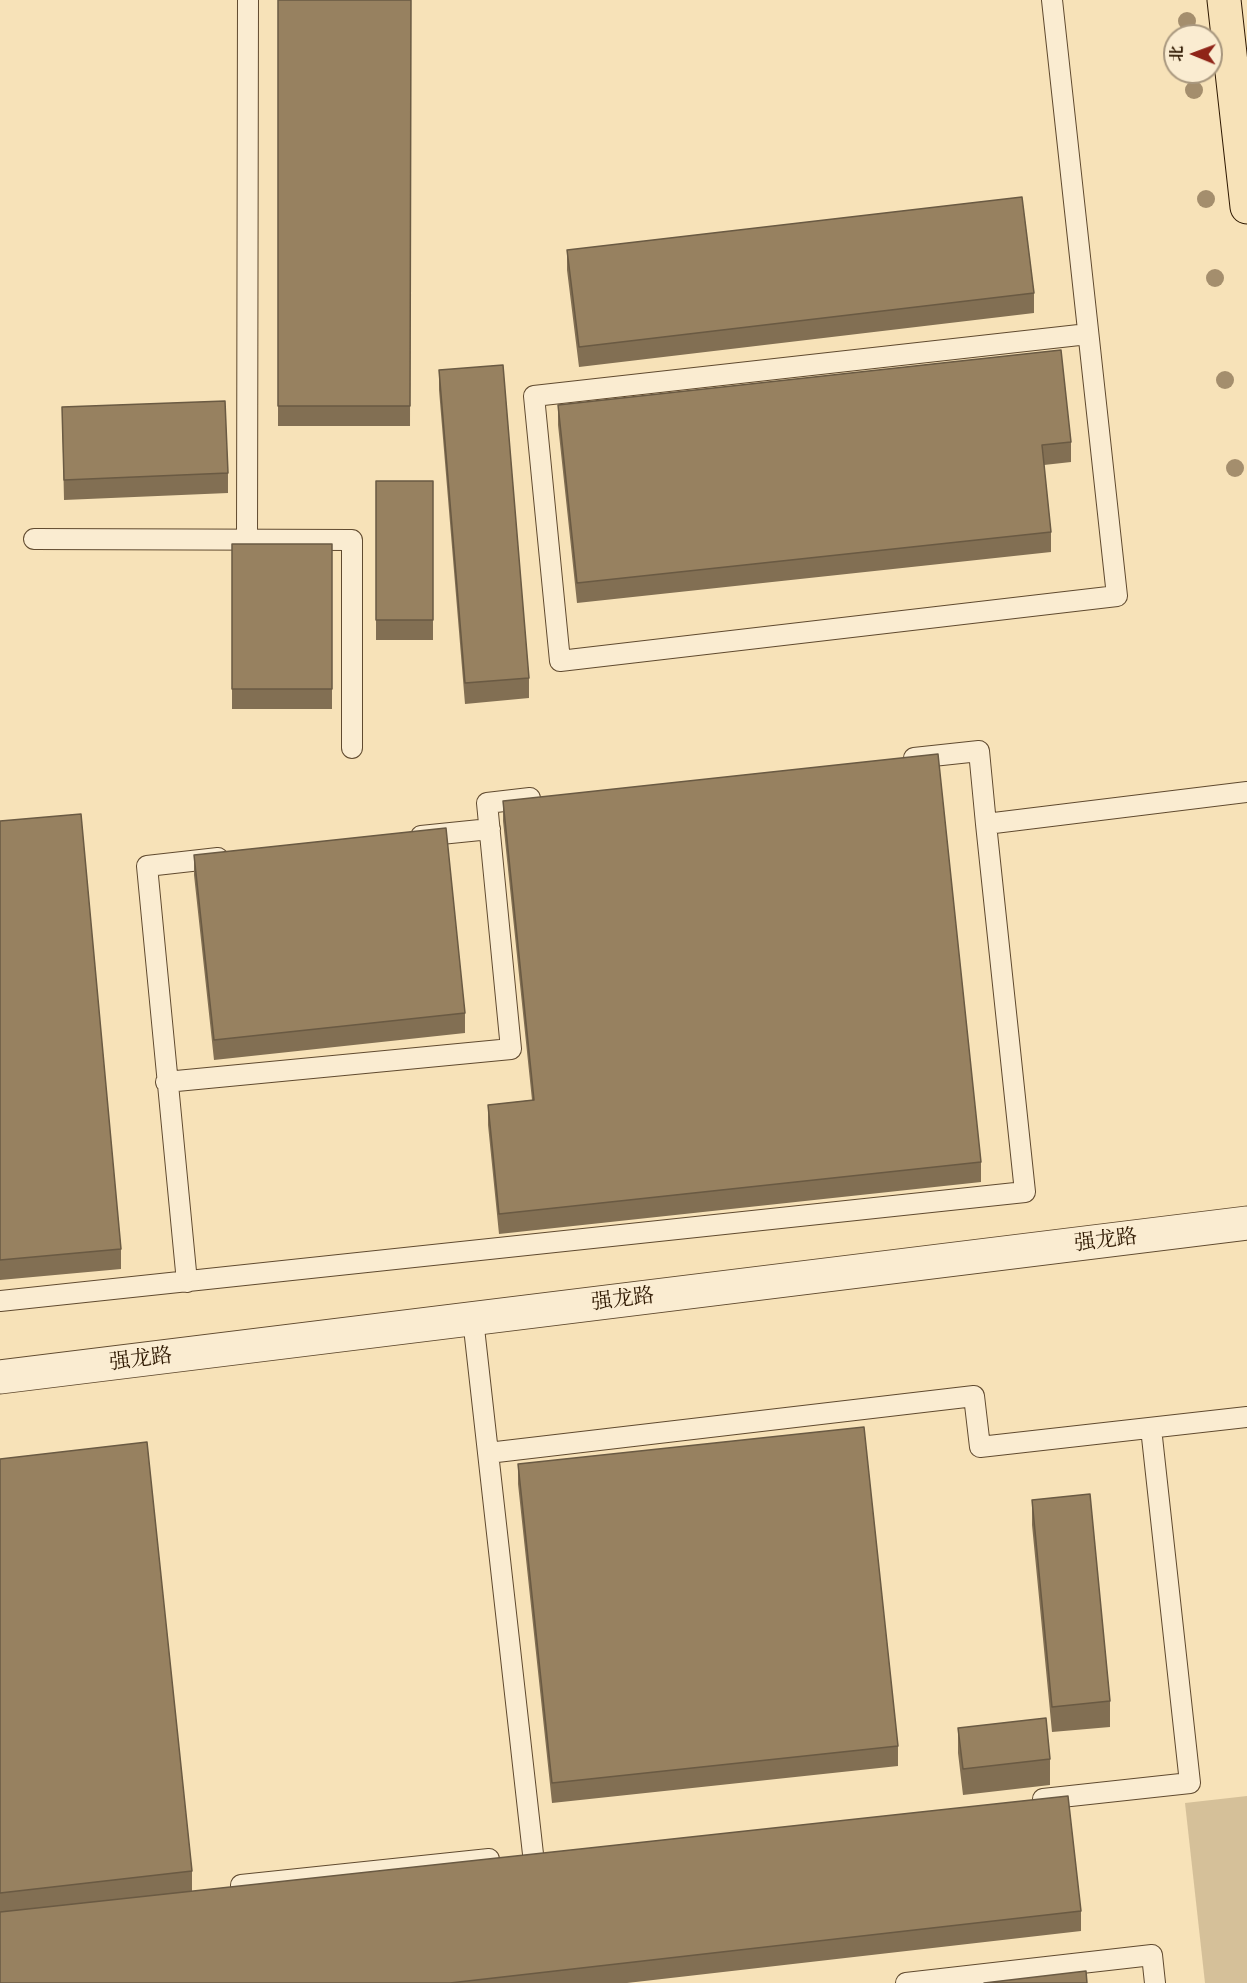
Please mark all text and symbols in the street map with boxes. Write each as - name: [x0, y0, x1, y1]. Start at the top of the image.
- north arrow: [1163, 24, 1223, 84]
- text: 北: [1167, 46, 1186, 62]
- street label: 强龙路: [1073, 1225, 1139, 1257]
- street label: 强龙路: [590, 1284, 656, 1316]
- street label: 强龙路: [108, 1344, 174, 1376]

